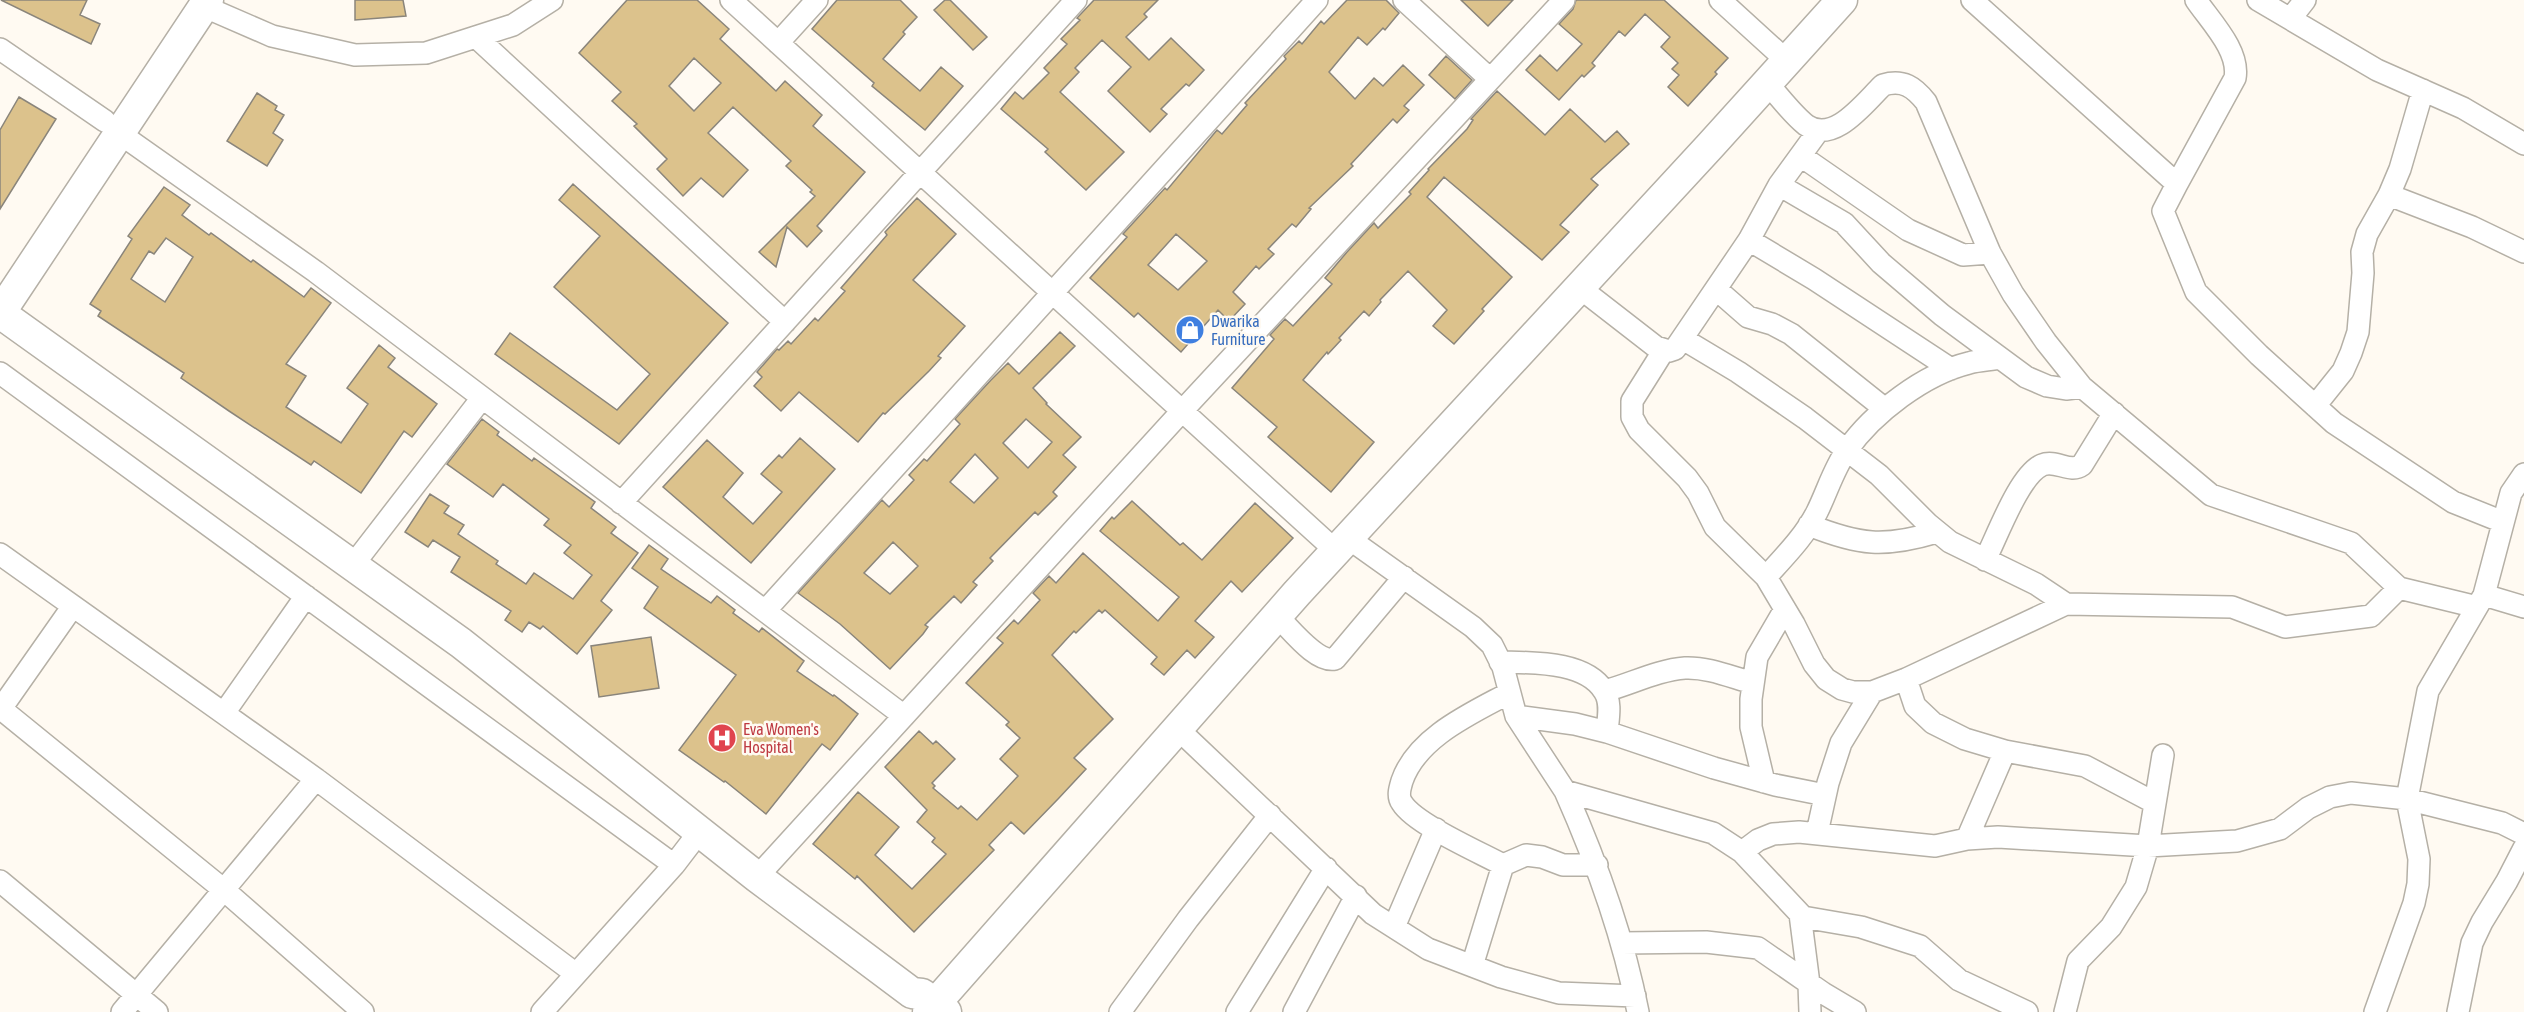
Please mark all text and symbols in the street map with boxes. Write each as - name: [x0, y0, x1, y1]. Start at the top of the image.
- place label: Dwarika Furniture: [1211, 312, 1266, 348]
- shop icon: Dwarika Furniture: [1174, 314, 1206, 346]
- place label: Eva Women's Hospital: [743, 720, 819, 757]
- hospital icon: Eva Women's Hospital: [706, 722, 738, 754]

